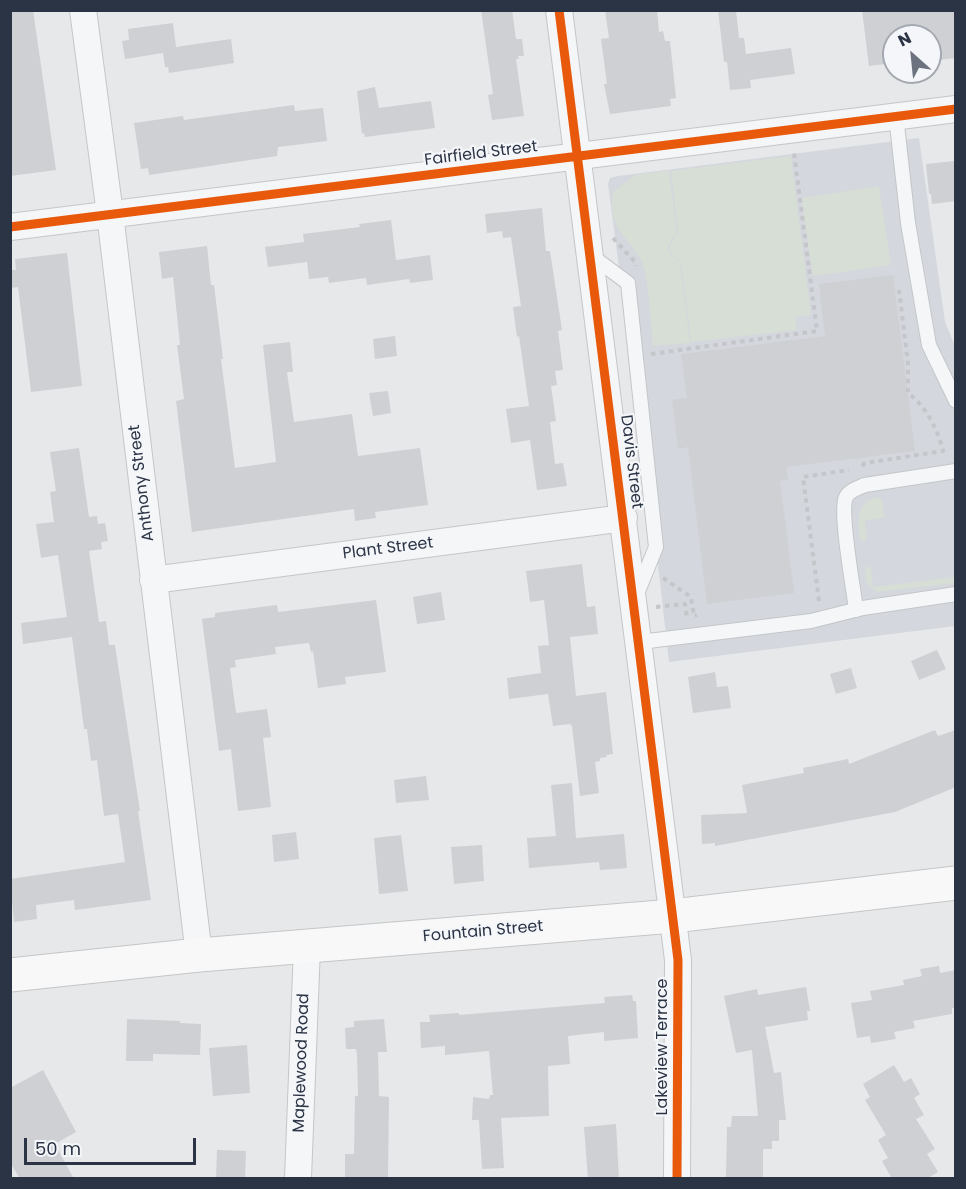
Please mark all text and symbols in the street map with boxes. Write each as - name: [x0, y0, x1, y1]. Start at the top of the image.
- north arrow: [882, 24, 942, 84]
- text: N: [894, 26, 915, 52]
- street label: Fairfield Street: [423, 138, 539, 170]
- street label: Davis Street: [616, 414, 646, 510]
- street label: Anthony Street: [125, 423, 159, 543]
- street label: Plant Street: [342, 534, 434, 564]
- street label: Fountain Street: [422, 917, 544, 947]
- street label: Lakeview Terrace: [653, 978, 673, 1116]
- street label: Maplewood Road: [290, 993, 314, 1133]
- scale bar: [27, 1126, 200, 1164]
- text: 50 m: [35, 1136, 81, 1161]

